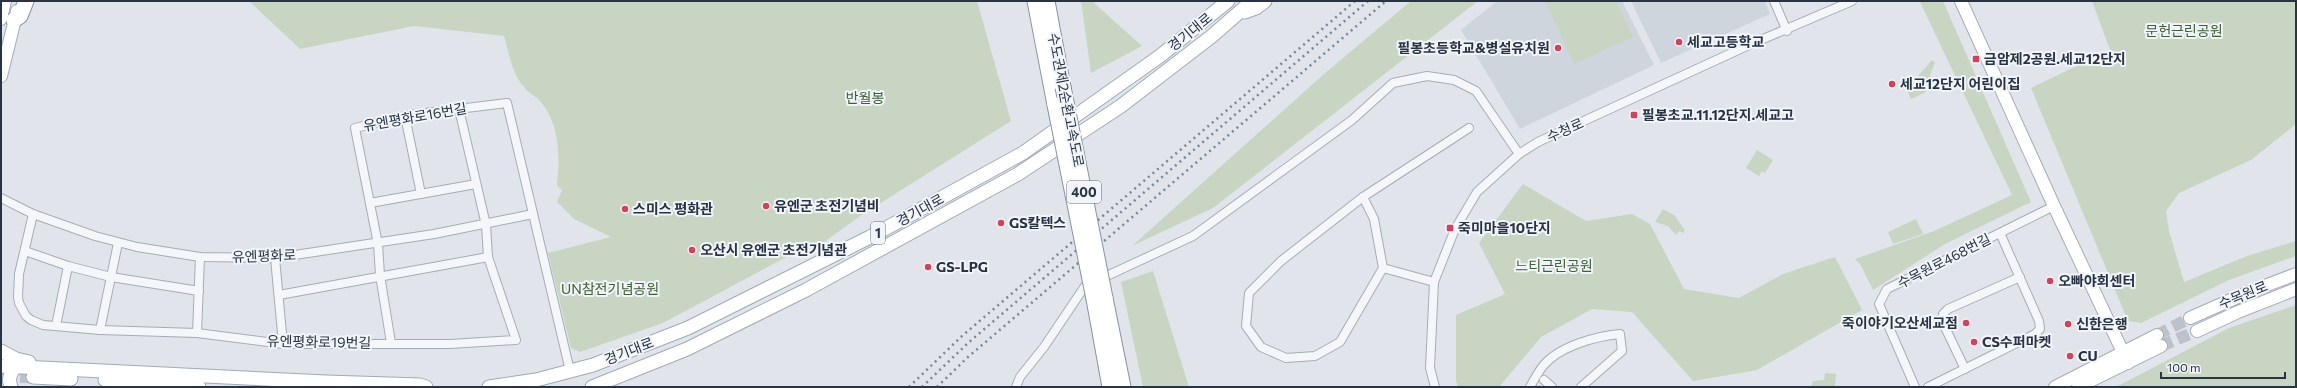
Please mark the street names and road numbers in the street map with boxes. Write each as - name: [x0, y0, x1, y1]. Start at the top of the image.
- street label: 경기대로: [1164, 9, 1215, 54]
- street label: 수도권제2순환고속도로: [1045, 31, 1088, 169]
- street label: 유엔평화로16번길: [362, 99, 468, 134]
- street label: 수청로: [1544, 114, 1586, 145]
- road number: 400: [1067, 181, 1101, 203]
- street label: 경기대로: [893, 190, 947, 229]
- road number: 1: [871, 222, 885, 244]
- street label: 수목원로468번길: [1894, 230, 1993, 291]
- street label: 유엔평화로: [232, 246, 297, 265]
- street label: 수목원로: [2216, 277, 2270, 312]
- street label: 유엔평화로19번길: [267, 332, 371, 351]
- street label: 경기대로: [602, 333, 656, 368]

